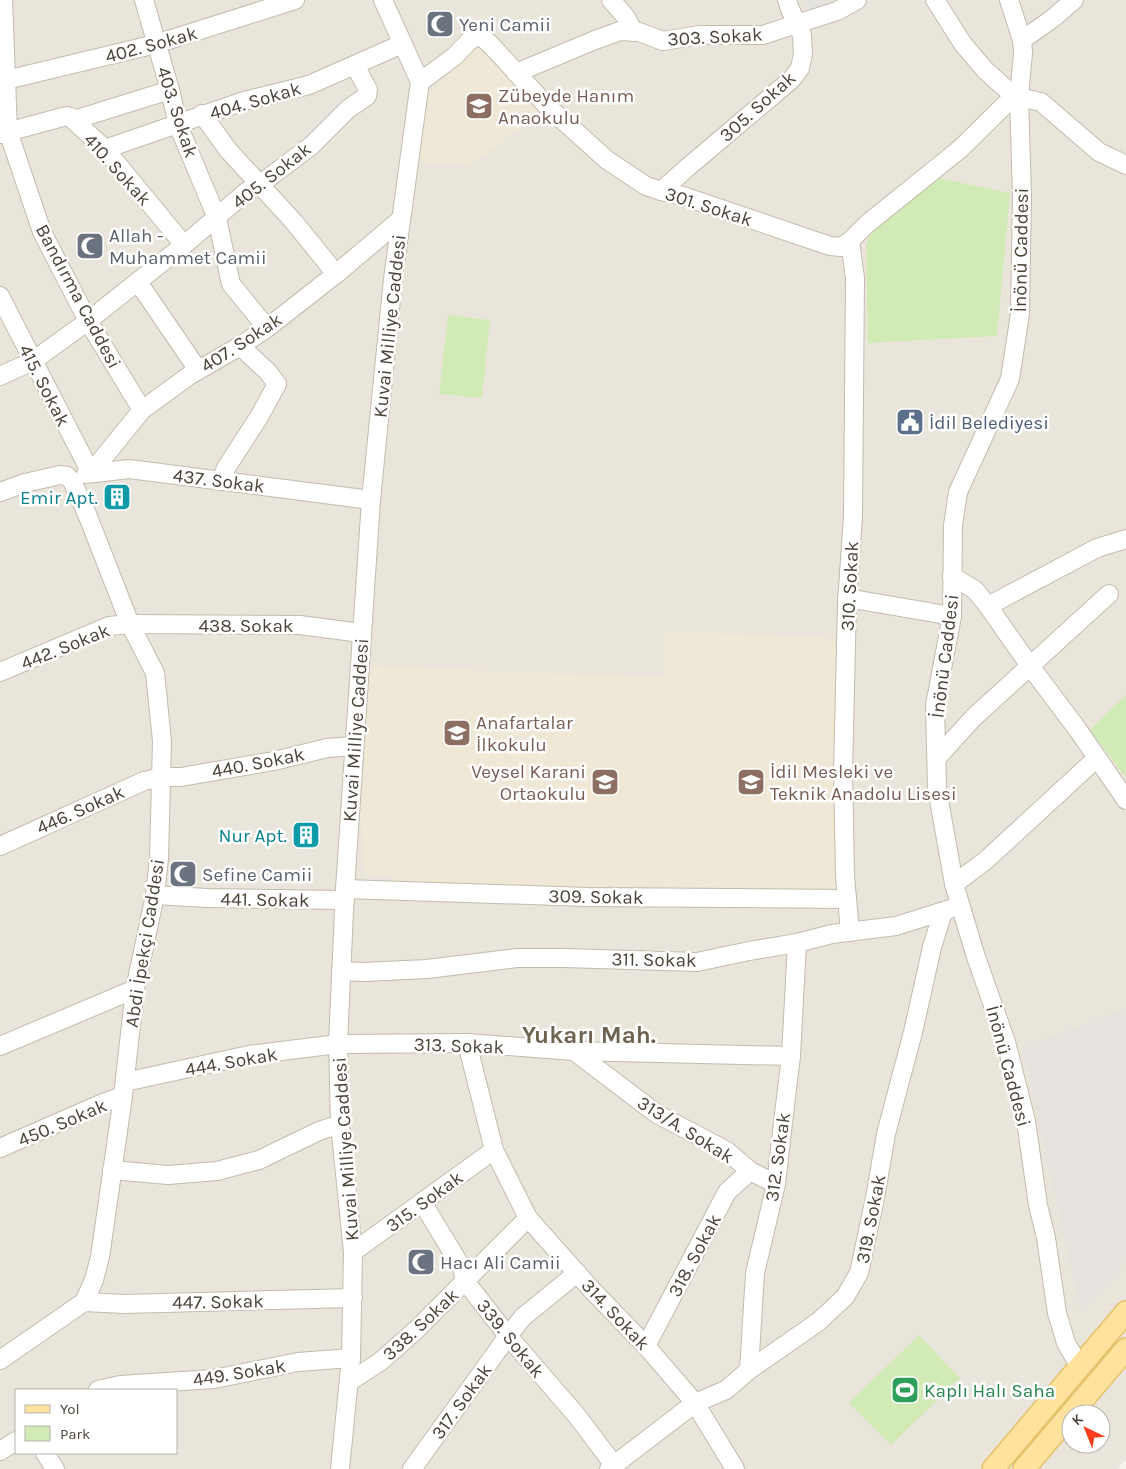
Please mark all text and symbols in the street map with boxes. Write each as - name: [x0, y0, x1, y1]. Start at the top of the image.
- mosque icon: Yeni Camii: [425, 9, 455, 39]
- place label: Yeni Camii: [459, 14, 551, 36]
- street label: 402. Sokak: [103, 22, 200, 68]
- street label: 303. Sokak: [667, 24, 764, 50]
- street label: 403. Sokak: [152, 64, 202, 161]
- street label: 305. Sokak: [715, 67, 800, 147]
- street label: 404. Sokak: [207, 77, 304, 125]
- place label: Zübeyde Hanım Anaokulu: [498, 85, 634, 129]
- school or university icon: Zübeyde Hanım Anaokulu: [464, 91, 494, 121]
- street label: 410. Sokak: [79, 129, 156, 211]
- street label: 405. Sokak: [228, 138, 316, 213]
- street label: 301. Sokak: [662, 183, 755, 231]
- street label: İnönü Caddesi: [1009, 187, 1033, 313]
- street label: Bandırma Caddesi: [31, 221, 125, 372]
- place label: Allah - Muhammet Camii: [109, 225, 267, 269]
- mosque icon: Allah - Muhammet Camii: [75, 231, 105, 261]
- street label: Kuvai Milliye Caddesi: [369, 233, 411, 419]
- street label: 407. Sokak: [197, 308, 287, 377]
- street label: 415. Sokak: [14, 341, 74, 430]
- public building icon: İdil Belediyesi: [895, 407, 925, 437]
- place label: İdil Belediyesi: [929, 412, 1049, 434]
- street label: 437. Sokak: [172, 464, 266, 498]
- building icon: Emir Apt.: [102, 482, 132, 512]
- place label: Emir Apt.: [20, 487, 98, 509]
- street label: 310. Sokak: [837, 540, 863, 632]
- street label: İnönü Caddesi: [926, 593, 964, 719]
- street label: 438. Sokak: [198, 615, 294, 637]
- street label: 442. Sokak: [18, 619, 113, 675]
- street label: Kuvai Milliye Caddesi: [339, 637, 373, 823]
- place label: Anafartalar İlkokulu: [476, 712, 573, 756]
- school or university icon: Anafartalar İlkokulu: [442, 718, 472, 748]
- street label: 440. Sokak: [210, 743, 307, 783]
- place label: Veysel Karani Ortaokulu: [471, 761, 586, 805]
- place label: İdil Mesleki ve Teknik Anadolu Lisesi: [770, 761, 957, 805]
- school or university icon: Veysel Karani Ortaokulu: [590, 767, 620, 797]
- school or university icon: İdil Mesleki ve Teknik Anadolu Lisesi: [736, 767, 766, 797]
- street label: 446. Sokak: [33, 781, 128, 839]
- building icon: Nur Apt.: [291, 820, 321, 850]
- place label: Nur Apt.: [219, 825, 287, 847]
- street label: Abdi İpekçi Caddesi: [121, 857, 169, 1029]
- mosque icon: Sefine Camii: [168, 859, 198, 889]
- place label: Sefine Camii: [202, 864, 312, 886]
- street label: 309. Sokak: [548, 885, 644, 909]
- street label: 441. Sokak: [220, 888, 310, 912]
- street label: 311. Sokak: [611, 948, 697, 972]
- street label: İnönü Caddesi: [981, 1003, 1035, 1129]
- district label: Yukarı Mah.: [522, 1021, 656, 1049]
- street label: 313. Sokak: [413, 1033, 505, 1059]
- street label: 444. Sokak: [183, 1043, 279, 1081]
- street label: Kuvai Milliye Caddesi: [329, 1056, 363, 1242]
- street label: 313/A. Sokak: [633, 1092, 738, 1168]
- street label: 450. Sokak: [15, 1094, 110, 1151]
- street label: 312. Sokak: [761, 1111, 795, 1203]
- street label: 315. Sokak: [382, 1166, 468, 1237]
- street label: 319. Sokak: [852, 1173, 890, 1266]
- street label: 318. Sokak: [664, 1210, 726, 1301]
- mosque icon: Hacı Ali Camii: [406, 1247, 436, 1277]
- place label: Hacı Ali Camii: [440, 1252, 561, 1274]
- street label: 314. Sokak: [577, 1274, 654, 1355]
- street label: 338. Sokak: [378, 1284, 463, 1365]
- street label: 447. Sokak: [172, 1290, 264, 1314]
- street label: 339. Sokak: [472, 1295, 549, 1383]
- street label: 449. Sokak: [191, 1355, 288, 1391]
- street label: 317. Sokak: [427, 1359, 497, 1444]
- sports icon: Kaplı Halı Saha: [890, 1375, 920, 1405]
- place label: Kaplı Halı Saha: [924, 1380, 1055, 1402]
- legend: [15, 1389, 178, 1454]
- text: Yol: [60, 1400, 80, 1418]
- north arrow: [1061, 1404, 1111, 1454]
- text: K: [1068, 1410, 1087, 1429]
- text: Park: [60, 1425, 90, 1443]

